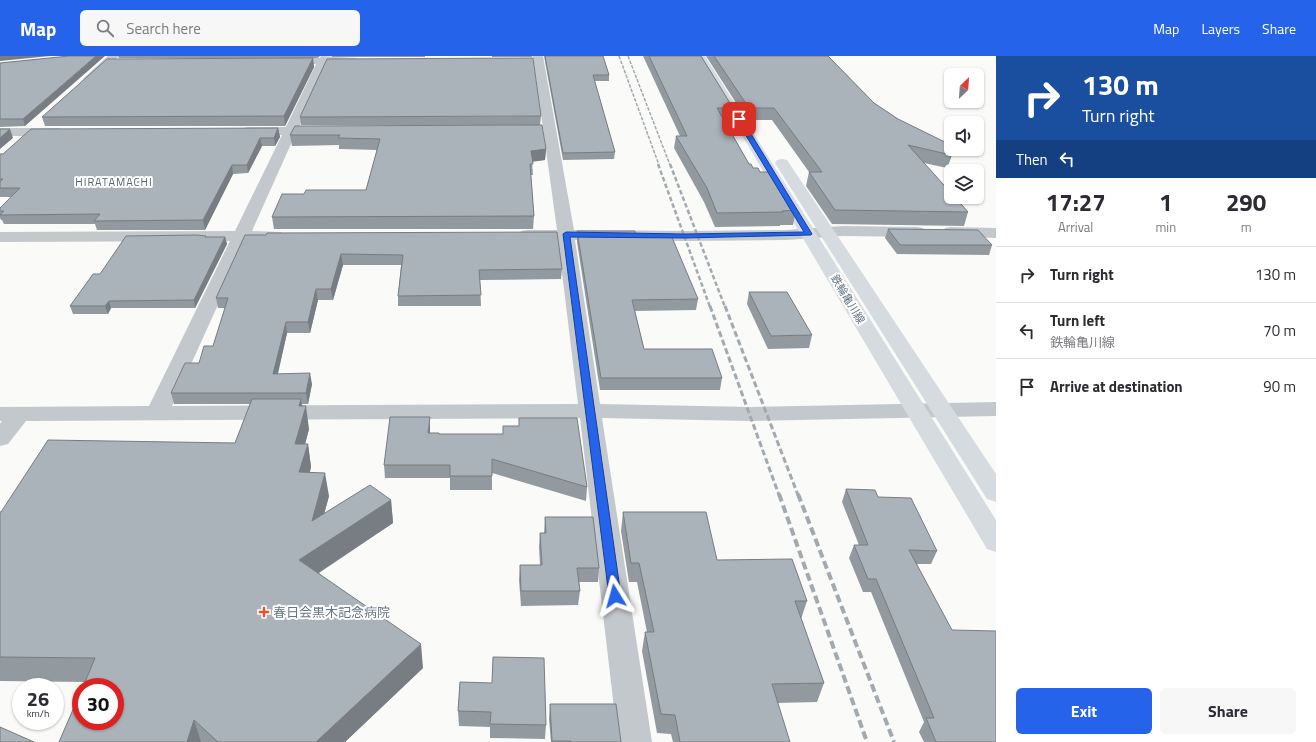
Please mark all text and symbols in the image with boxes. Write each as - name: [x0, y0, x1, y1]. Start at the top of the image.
- search box: [80, 10, 360, 46]
- text: Map: [20, 14, 56, 43]
- icon: search: [94, 17, 116, 39]
- text: Search here: [126, 17, 201, 40]
- text: Map: [1153, 18, 1179, 39]
- text: Layers: [1201, 18, 1240, 39]
- text: Share: [1262, 18, 1296, 39]
- text: 130 m: [1082, 63, 1159, 106]
- north arrow: [944, 68, 984, 108]
- map controls: [944, 68, 984, 204]
- icon: right: [1016, 72, 1068, 124]
- pin: [722, 102, 756, 136]
- text: Turn right: [1082, 102, 1155, 129]
- icon: arrive: [728, 108, 750, 130]
- button: sound: [944, 116, 984, 156]
- text: Then: [1016, 148, 1048, 171]
- icon: left: [1056, 148, 1078, 170]
- button: layers: [944, 164, 984, 204]
- district label: HIRATAMACHI: [75, 174, 153, 190]
- text: 17:27: [1046, 184, 1106, 220]
- text: 1: [1159, 184, 1173, 220]
- text: 290: [1226, 184, 1266, 220]
- text: Arrival: [1058, 217, 1093, 237]
- text: min: [1155, 217, 1176, 237]
- text: m: [1241, 217, 1252, 237]
- text: Turn right: [1050, 263, 1114, 286]
- text: 130 m: [1255, 263, 1296, 286]
- icon: right: [1016, 264, 1038, 286]
- street label: 鉄輪亀川線: [827, 271, 869, 327]
- text: Turn left: [1050, 309, 1105, 332]
- text: 70 m: [1263, 319, 1296, 342]
- icon: left: [1016, 320, 1038, 342]
- text: 鉄輪亀川線: [1050, 332, 1115, 352]
- text: Arrive at destination: [1050, 375, 1183, 398]
- text: 90 m: [1263, 375, 1296, 398]
- icon: arrive: [1016, 376, 1038, 398]
- position arrow: [594, 575, 636, 617]
- place label: 春日会黒木記念病院: [273, 602, 390, 622]
- marker: 春日会黒木記念病院: [258, 606, 270, 618]
- speed limit sign: 30: [72, 678, 124, 730]
- text: 26: [27, 683, 49, 714]
- button: Exit: [1016, 688, 1152, 734]
- button: Share: [1160, 688, 1296, 734]
- text: km/h: [27, 706, 49, 721]

